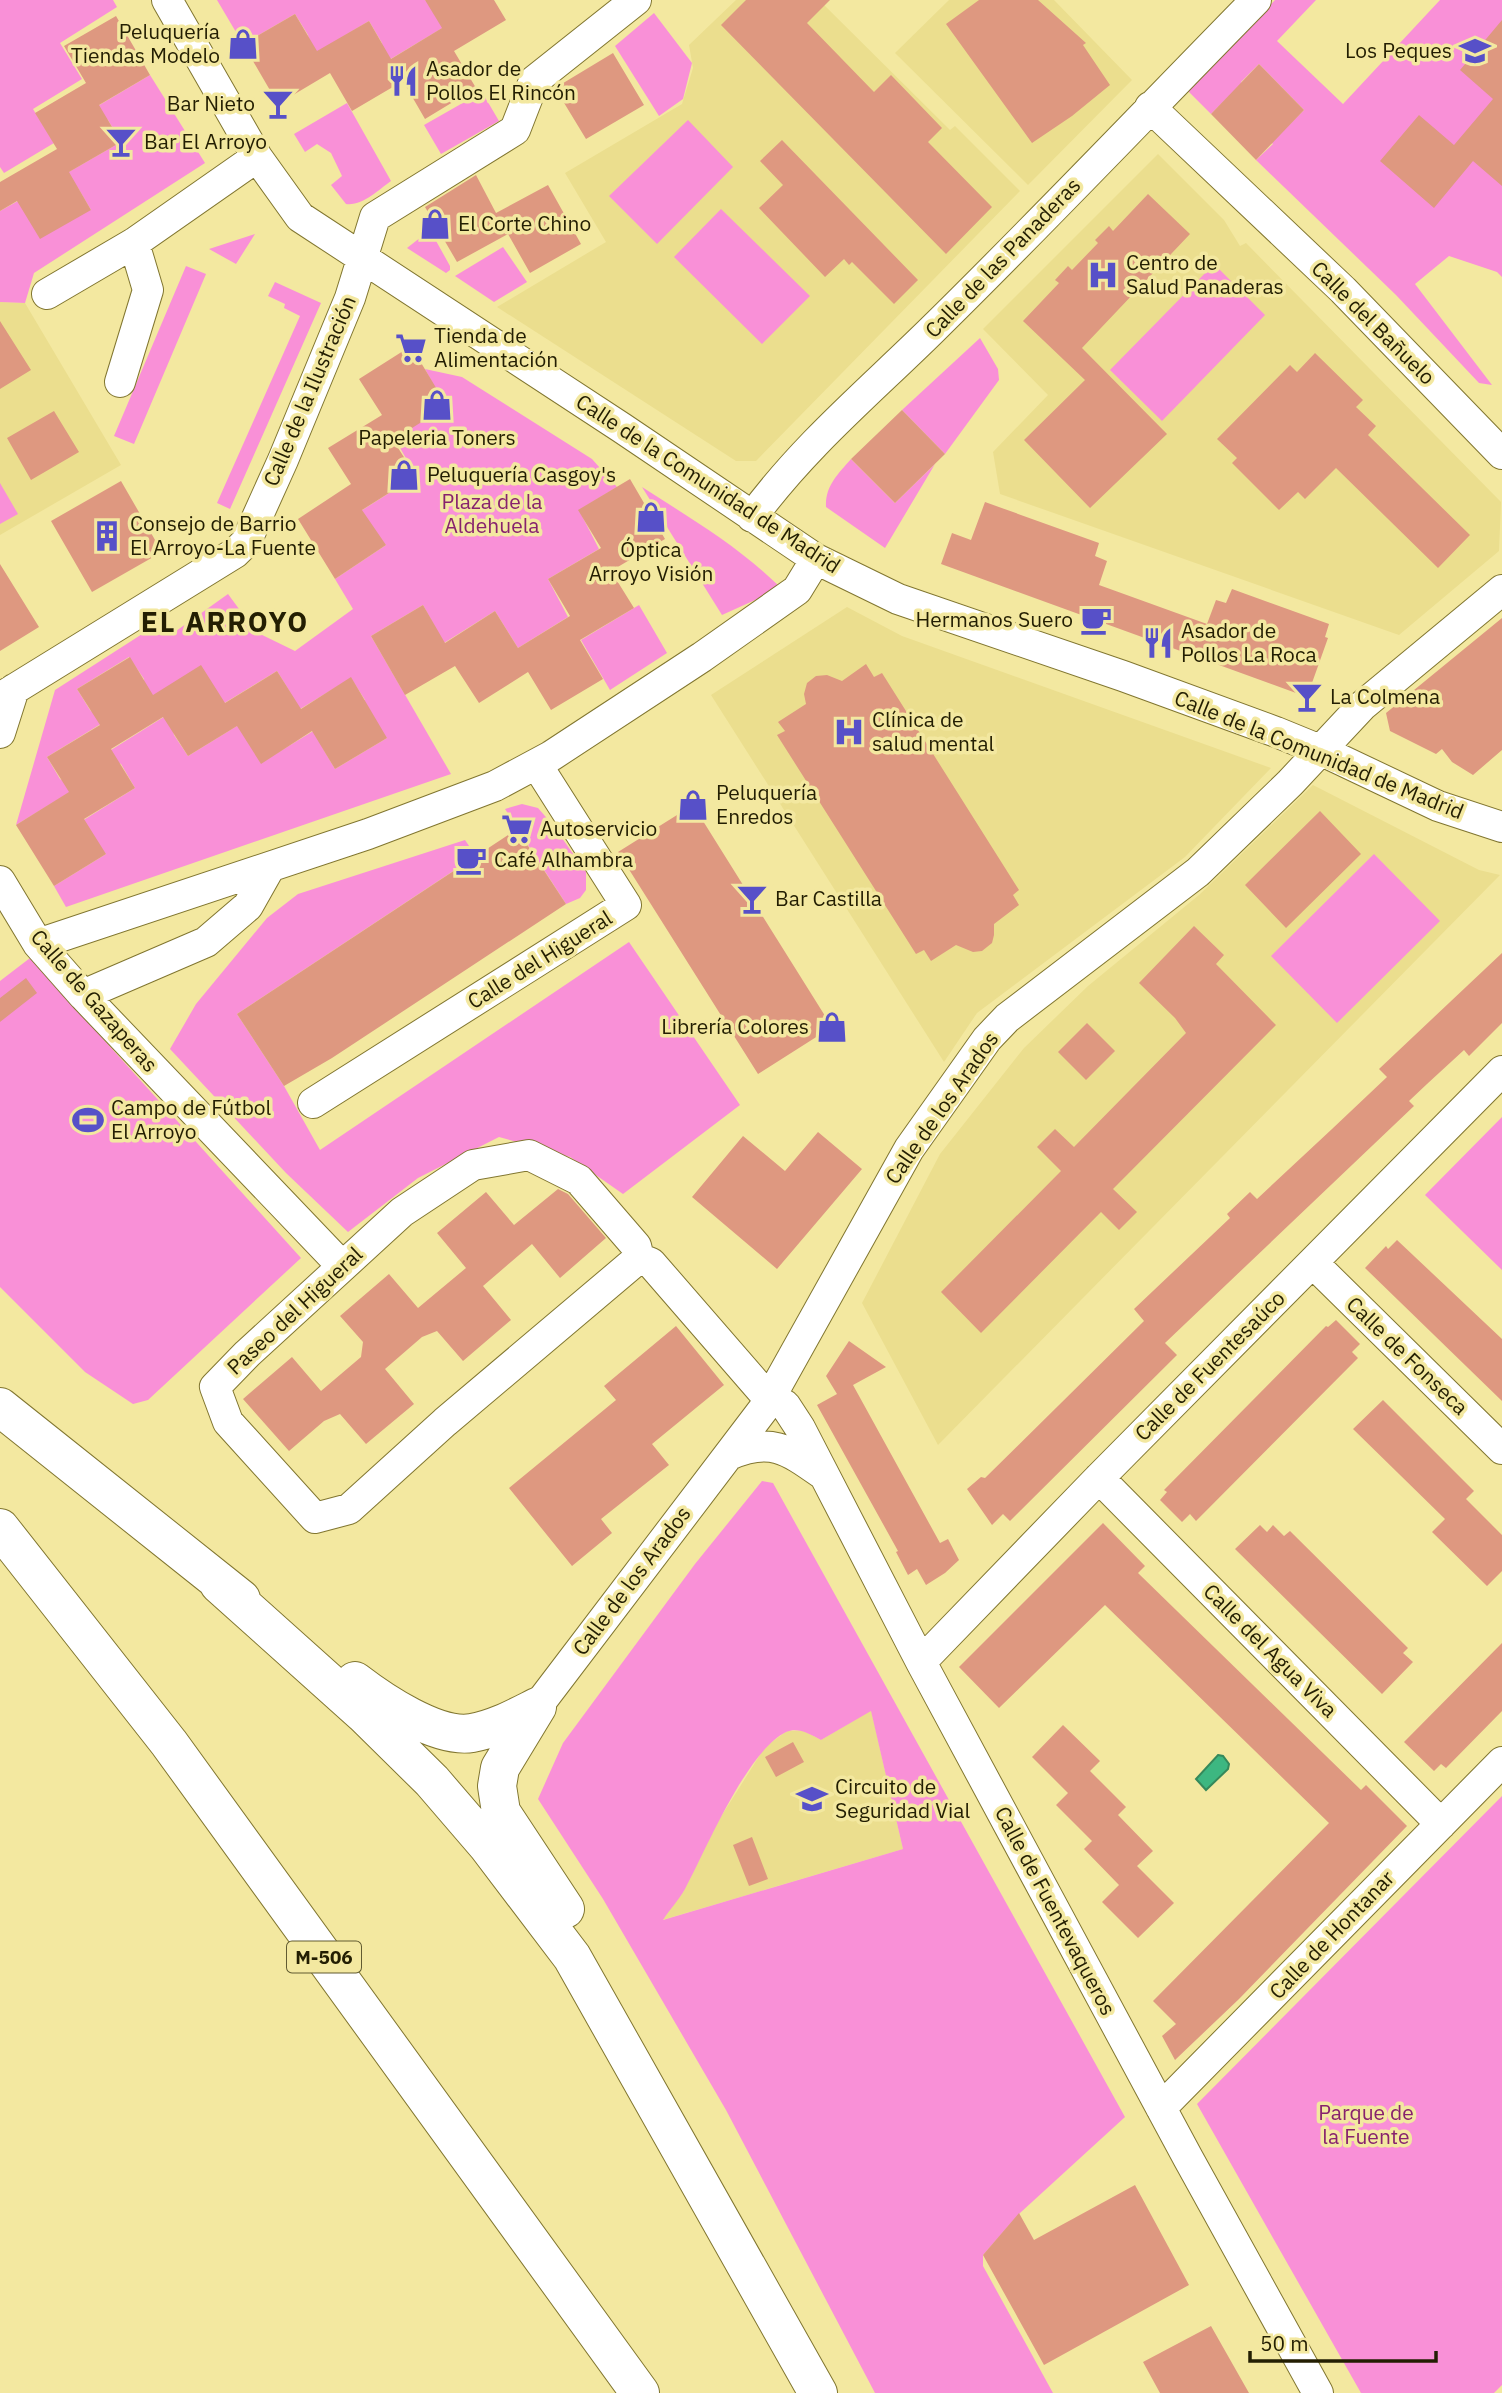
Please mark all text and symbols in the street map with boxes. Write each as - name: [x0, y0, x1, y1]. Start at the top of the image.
- place label: Peluquería Tiendas Modelo: [71, 17, 220, 69]
- shop icon: Peluquería Tiendas Modelo: [226, 27, 260, 61]
- school or university icon: Los Peques: [1458, 34, 1492, 68]
- place label: Los Peques: [1345, 36, 1452, 64]
- place label: Asador de Pollos El Rincón: [426, 54, 576, 106]
- restaurant icon: Asador de Pollos El Rincón: [386, 64, 420, 98]
- bar icon: Bar Nieto: [261, 87, 295, 121]
- place label: Bar Nieto: [167, 89, 255, 117]
- bar icon: Bar El Arroyo: [104, 125, 138, 159]
- place label: Bar El Arroyo: [144, 127, 267, 155]
- street label: Calle de las Panaderas: [918, 171, 1086, 343]
- shop icon: El Corte Chino: [418, 207, 452, 241]
- place label: El Corte Chino: [458, 209, 591, 237]
- place label: Centro de Salud Panaderas: [1126, 248, 1284, 300]
- street label: Calle del Bañuelo: [1306, 254, 1442, 390]
- hospital icon: Centro de Salud Panaderas: [1086, 258, 1120, 292]
- street label: Calle de la Ilustración: [256, 291, 362, 490]
- place label: Tienda de Alimentación: [434, 321, 558, 373]
- supermarket icon: Tienda de Alimentación: [394, 331, 428, 365]
- street label: Calle de la Comunidad de Madrid: [571, 387, 846, 579]
- shop icon: Papeleria Toners: [420, 388, 454, 422]
- place label: Papeleria Toners: [358, 423, 516, 451]
- shop icon: Peluquería Casgoy's: [387, 458, 421, 492]
- place label: Peluquería Casgoy's: [427, 460, 616, 488]
- park label: Plaza de la Aldehuela: [441, 487, 543, 539]
- shop icon: Óptica Arroyo Visión: [634, 500, 668, 534]
- place label: Consejo de Barrio El Arroyo-La Fuente: [130, 509, 316, 561]
- building icon: Consejo de Barrio El Arroyo-La Fuente: [90, 519, 124, 553]
- place label: Óptica Arroyo Visión: [589, 535, 713, 587]
- district label: EL ARROYO: [141, 603, 309, 640]
- cafe icon: Hermanos Suero: [1079, 603, 1113, 637]
- place label: Hermanos Suero: [915, 605, 1073, 633]
- place label: Asador de Pollos La Roca: [1181, 616, 1317, 668]
- restaurant icon: Asador de Pollos La Roca: [1141, 626, 1175, 660]
- bar icon: La Colmena: [1290, 680, 1324, 714]
- place label: La Colmena: [1330, 682, 1440, 710]
- street label: Calle de la Comunidad de Madrid: [1171, 683, 1468, 825]
- place label: Clínica de salud mental: [872, 705, 995, 757]
- hospital icon: Clínica de salud mental: [832, 715, 866, 749]
- place label: Peluquería Enredos: [716, 778, 817, 830]
- shop icon: Peluquería Enredos: [676, 788, 710, 822]
- supermarket icon: Autoservicio: [500, 812, 534, 846]
- place label: Autoservicio: [540, 814, 657, 842]
- cafe icon: Café Alhambra: [454, 843, 488, 877]
- place label: Café Alhambra: [494, 845, 633, 873]
- bar icon: Bar Castilla: [735, 882, 769, 916]
- place label: Bar Castilla: [775, 884, 882, 912]
- street label: Calle del Higueral: [462, 903, 617, 1015]
- street label: Calle de Gazaperas: [25, 923, 164, 1078]
- shop icon: Librería Colores: [815, 1010, 849, 1044]
- place label: Librería Colores: [661, 1012, 809, 1040]
- street label: Calle de los Arados: [878, 1026, 1004, 1189]
- place label: Campo de Fútbol El Arroyo: [111, 1093, 272, 1145]
- sports icon: Campo de Fútbol El Arroyo: [71, 1103, 105, 1137]
- street label: Paseo del Higueral: [221, 1240, 368, 1380]
- street label: Calle de Fuentesaúco: [1128, 1284, 1291, 1447]
- street label: Calle de Fonseca: [1341, 1290, 1475, 1421]
- street label: Calle de los Arados: [566, 1500, 696, 1661]
- street label: Calle del Agua Viva: [1198, 1577, 1344, 1723]
- place label: Circuito de Seguridad Vial: [835, 1772, 970, 1824]
- school or university icon: Circuito de Seguridad Vial: [795, 1782, 829, 1816]
- street label: Calle de Fuentevaqueros: [989, 1801, 1123, 2020]
- street label: Calle de Hontanar: [1263, 1864, 1400, 2005]
- road number: M-506: [287, 1941, 361, 1972]
- park label: Parque de la Fuente: [1318, 2098, 1414, 2150]
- scale bar: [1250, 2320, 1436, 2364]
- text: 50 m: [1260, 2329, 1309, 2357]

